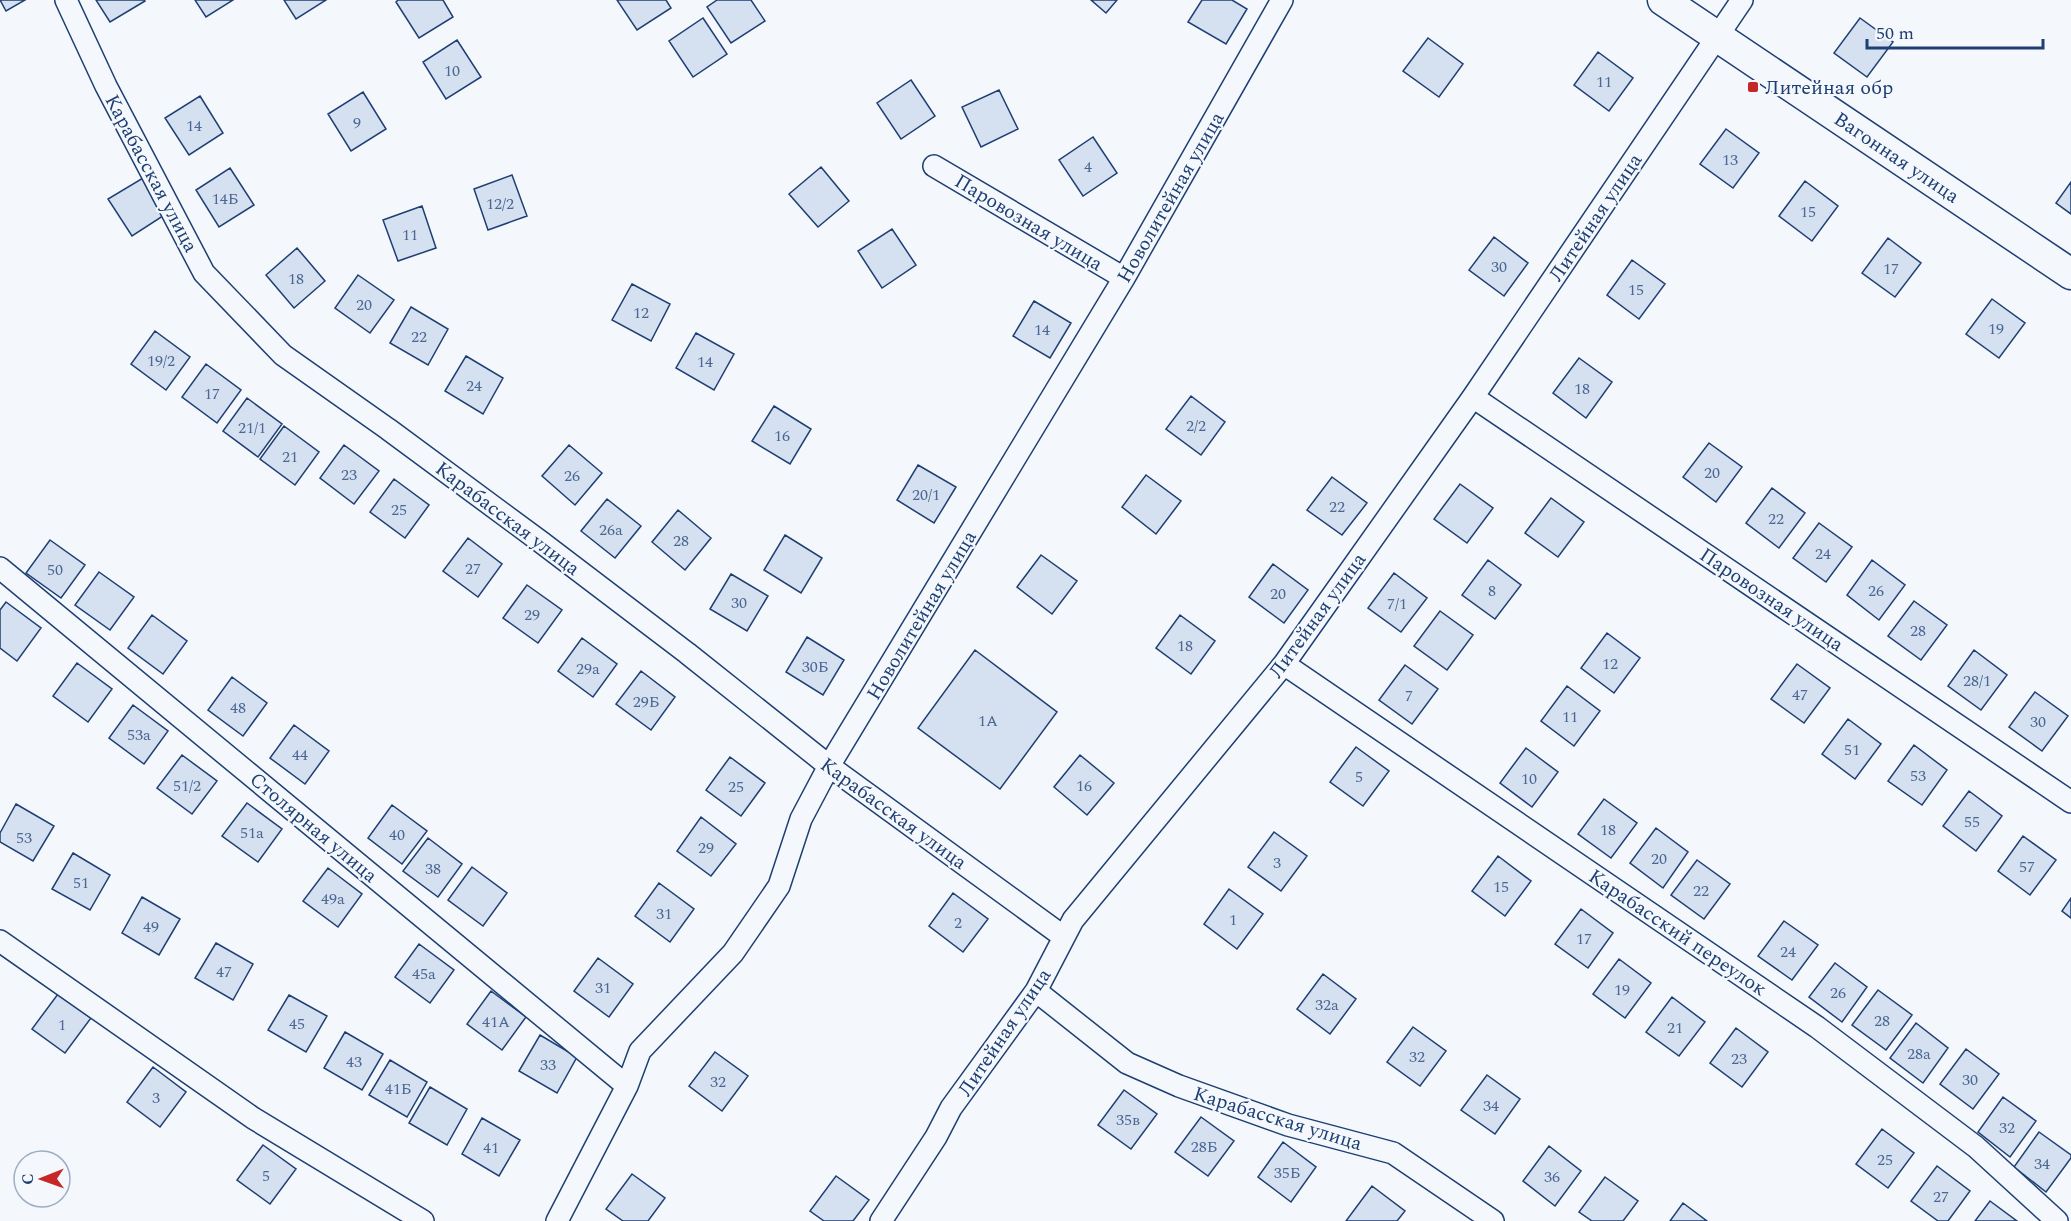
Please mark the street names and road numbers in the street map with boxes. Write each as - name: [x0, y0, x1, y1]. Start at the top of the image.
- street label: Карабасская улица: [97, 89, 206, 258]
- street label: Вагонная улица: [1828, 105, 1965, 211]
- street label: Новолитейная улица: [1110, 106, 1232, 289]
- street label: Литейная улица: [1542, 147, 1650, 288]
- street label: Паровозная улица: [949, 167, 1109, 279]
- street label: Карабасская улица: [428, 454, 586, 584]
- street label: Новолитейная улица: [859, 525, 985, 706]
- street label: Паровозная улица: [1693, 540, 1850, 660]
- street label: Литейная улица: [1262, 546, 1374, 685]
- street label: Карабасская улица: [814, 750, 973, 878]
- street label: Столярная улица: [243, 765, 384, 890]
- street label: Карабасский переулок: [1582, 862, 1773, 1004]
- street label: Литейная улица: [951, 962, 1059, 1103]
- street label: Карабасская улица: [1190, 1079, 1366, 1159]

